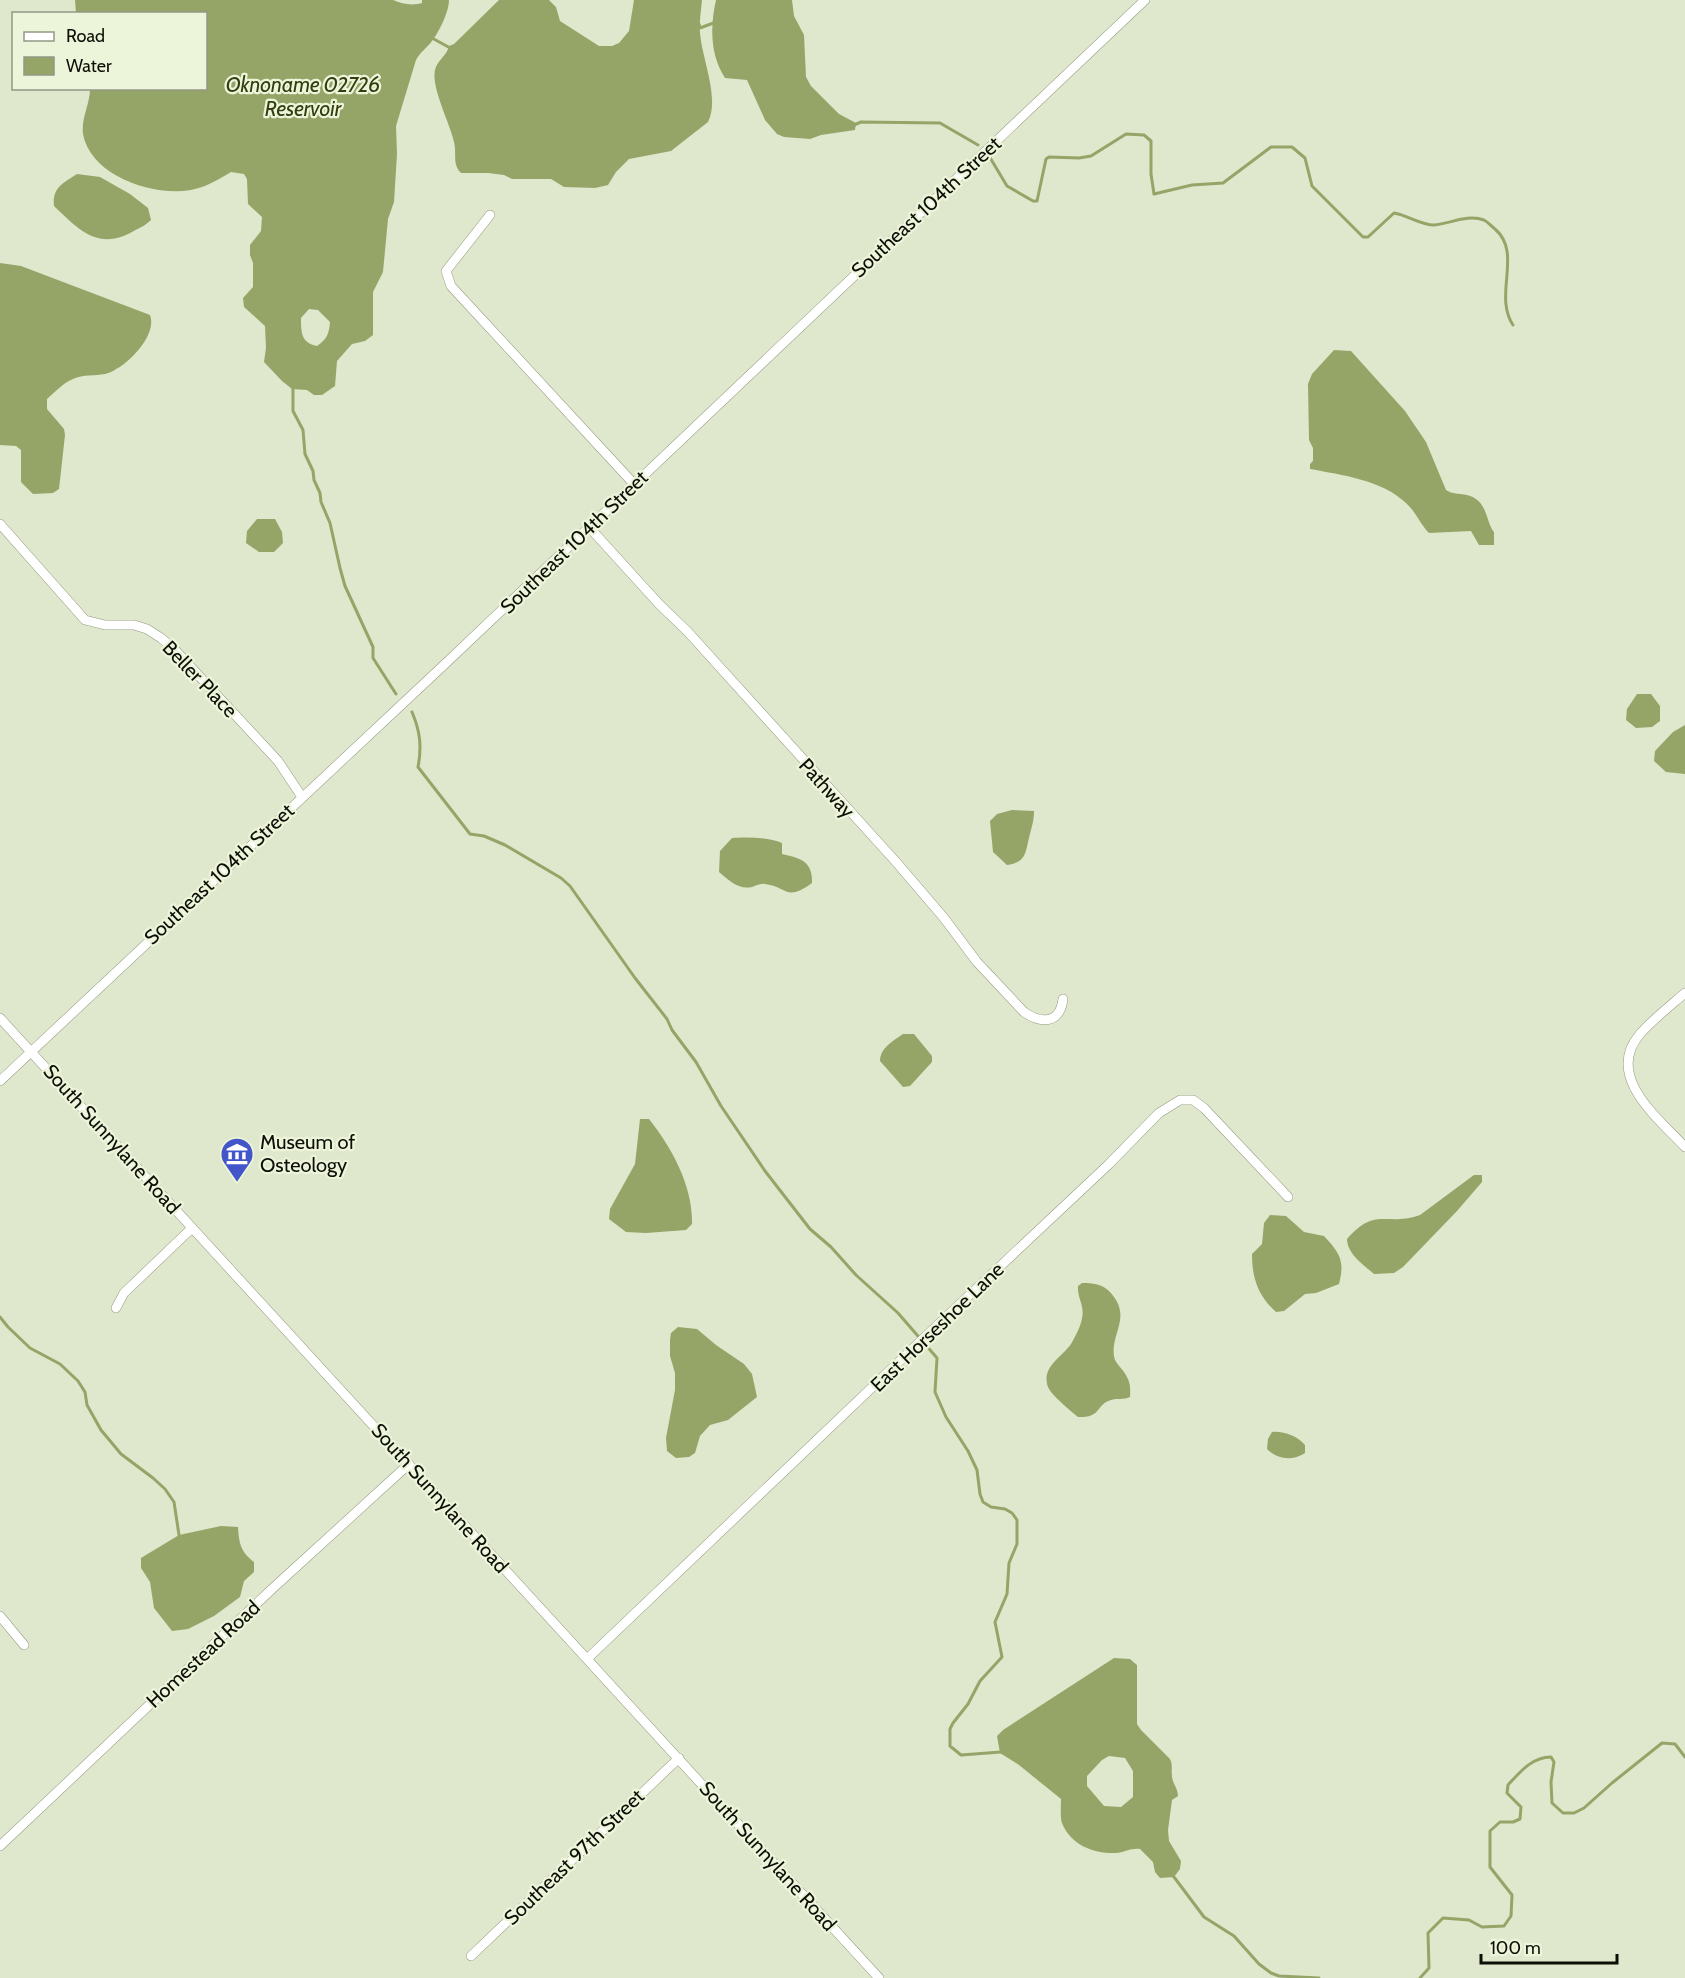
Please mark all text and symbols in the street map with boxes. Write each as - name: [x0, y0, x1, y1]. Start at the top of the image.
- legend: [12, 12, 207, 90]
- text: Road: [66, 25, 105, 47]
- text: Water: [66, 55, 112, 77]
- water label: Oknoname 02726 Reservoir: [226, 72, 380, 121]
- street label: Southeast 104th Street: [846, 131, 1006, 282]
- street label: Southeast 104th Street: [495, 465, 653, 619]
- street label: Beller Place: [158, 636, 242, 722]
- street label: Pathway: [794, 753, 860, 823]
- street label: Southeast 104th Street: [139, 798, 299, 949]
- street label: South Sunnylane Road: [38, 1059, 186, 1219]
- place label: Museum of Osteology: [260, 1130, 355, 1177]
- museum icon: Museum of Osteology: [219, 1136, 255, 1183]
- street label: East Horseshoe Lane: [865, 1257, 1009, 1397]
- street label: South Sunnylane Road: [366, 1418, 514, 1578]
- street label: Homestead Road: [141, 1595, 265, 1713]
- street label: South Sunnylane Road: [694, 1776, 842, 1936]
- street label: Southeast 97th Street: [499, 1784, 649, 1930]
- scale bar: [1481, 1927, 1618, 1965]
- text: 100 m: [1490, 1937, 1541, 1959]

